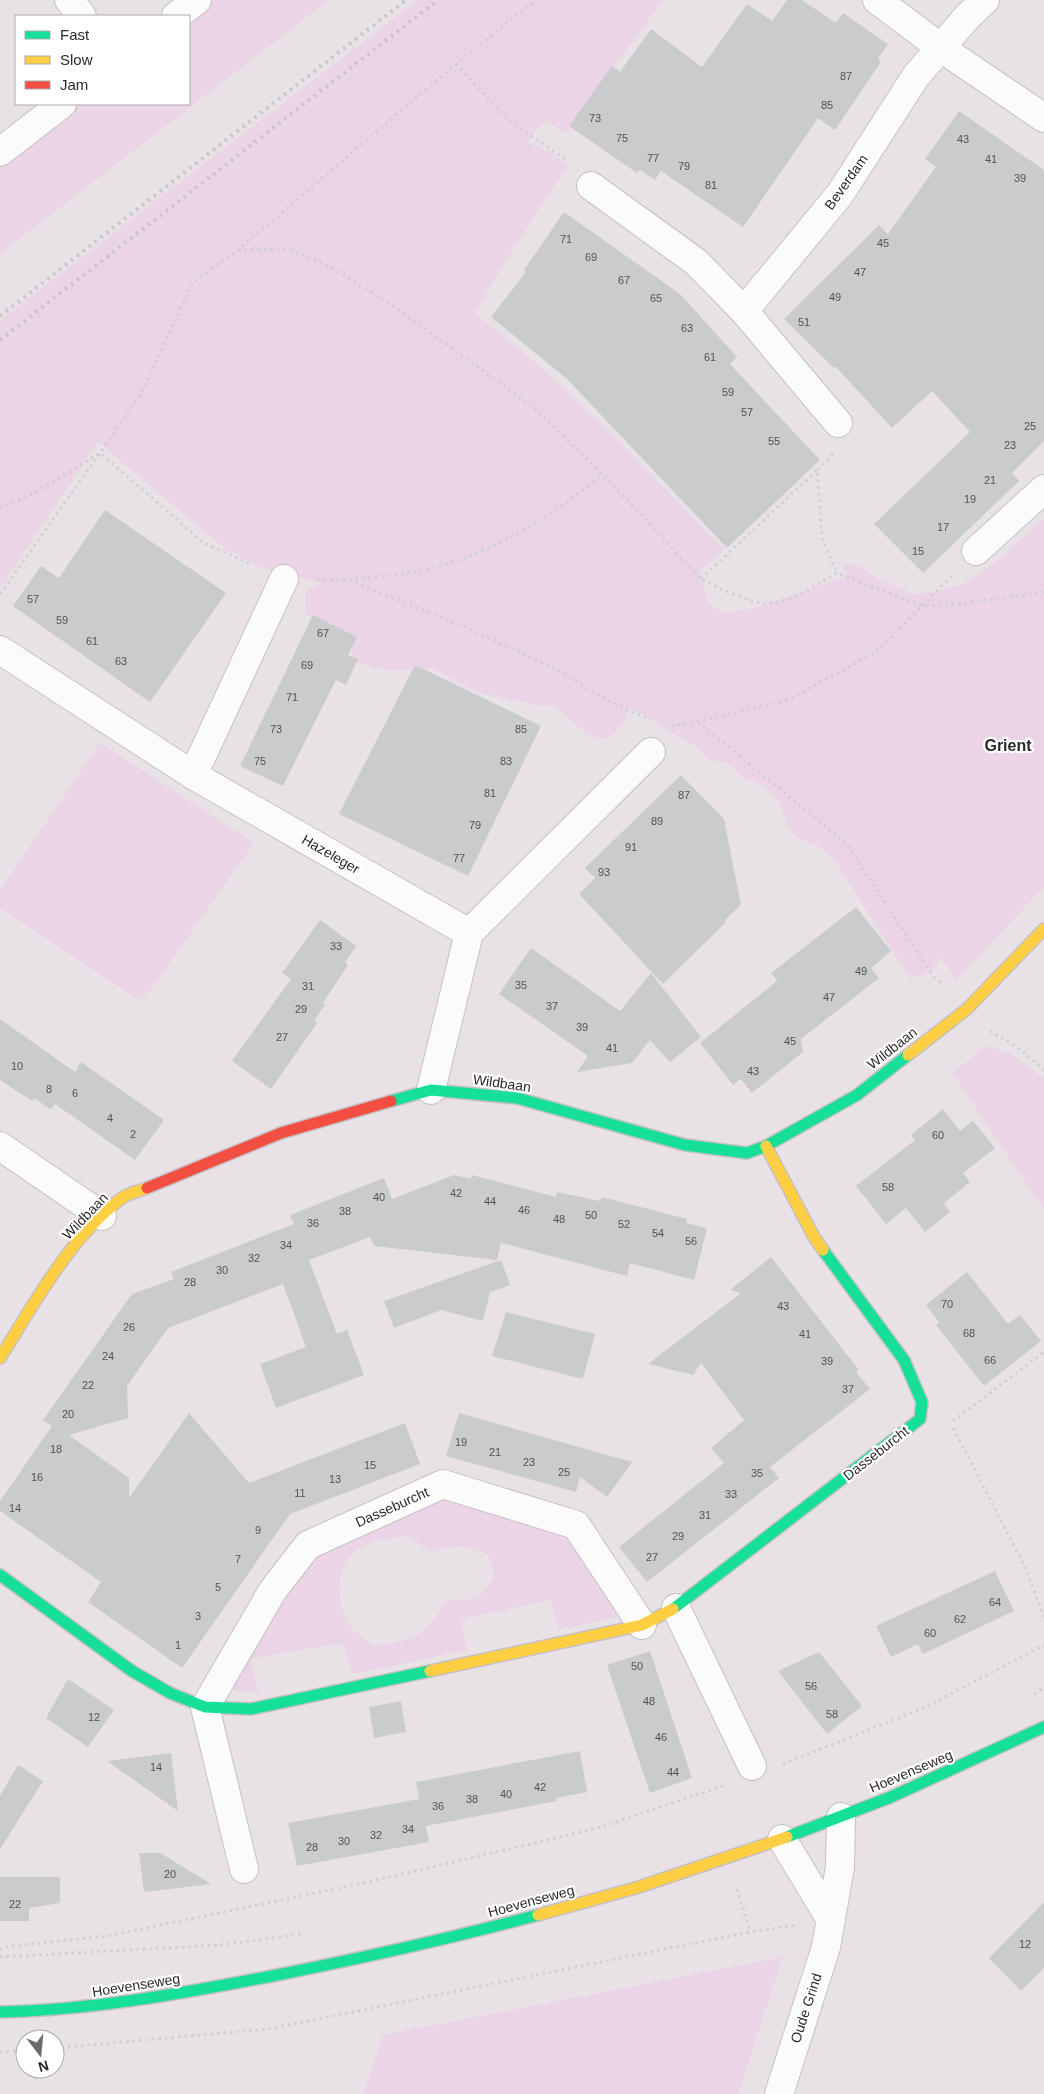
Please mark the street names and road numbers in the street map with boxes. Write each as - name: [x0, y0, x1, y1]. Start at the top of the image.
- street label: Beverdam: [821, 151, 871, 213]
- street label: Hazeleger: [299, 831, 363, 877]
- street label: Wildbaan: [864, 1024, 920, 1072]
- street label: Wildbaan: [472, 1071, 532, 1095]
- street label: Wildbaan: [59, 1189, 111, 1243]
- street label: Dasseburcht: [840, 1422, 912, 1483]
- street label: Dasseburcht: [353, 1484, 431, 1530]
- street label: Hoevenseweg: [867, 1746, 955, 1796]
- street label: Hoevenseweg: [486, 1882, 576, 1920]
- street label: Hoevenseweg: [91, 1970, 181, 2000]
- street label: Oude Grind: [787, 1971, 825, 2045]

